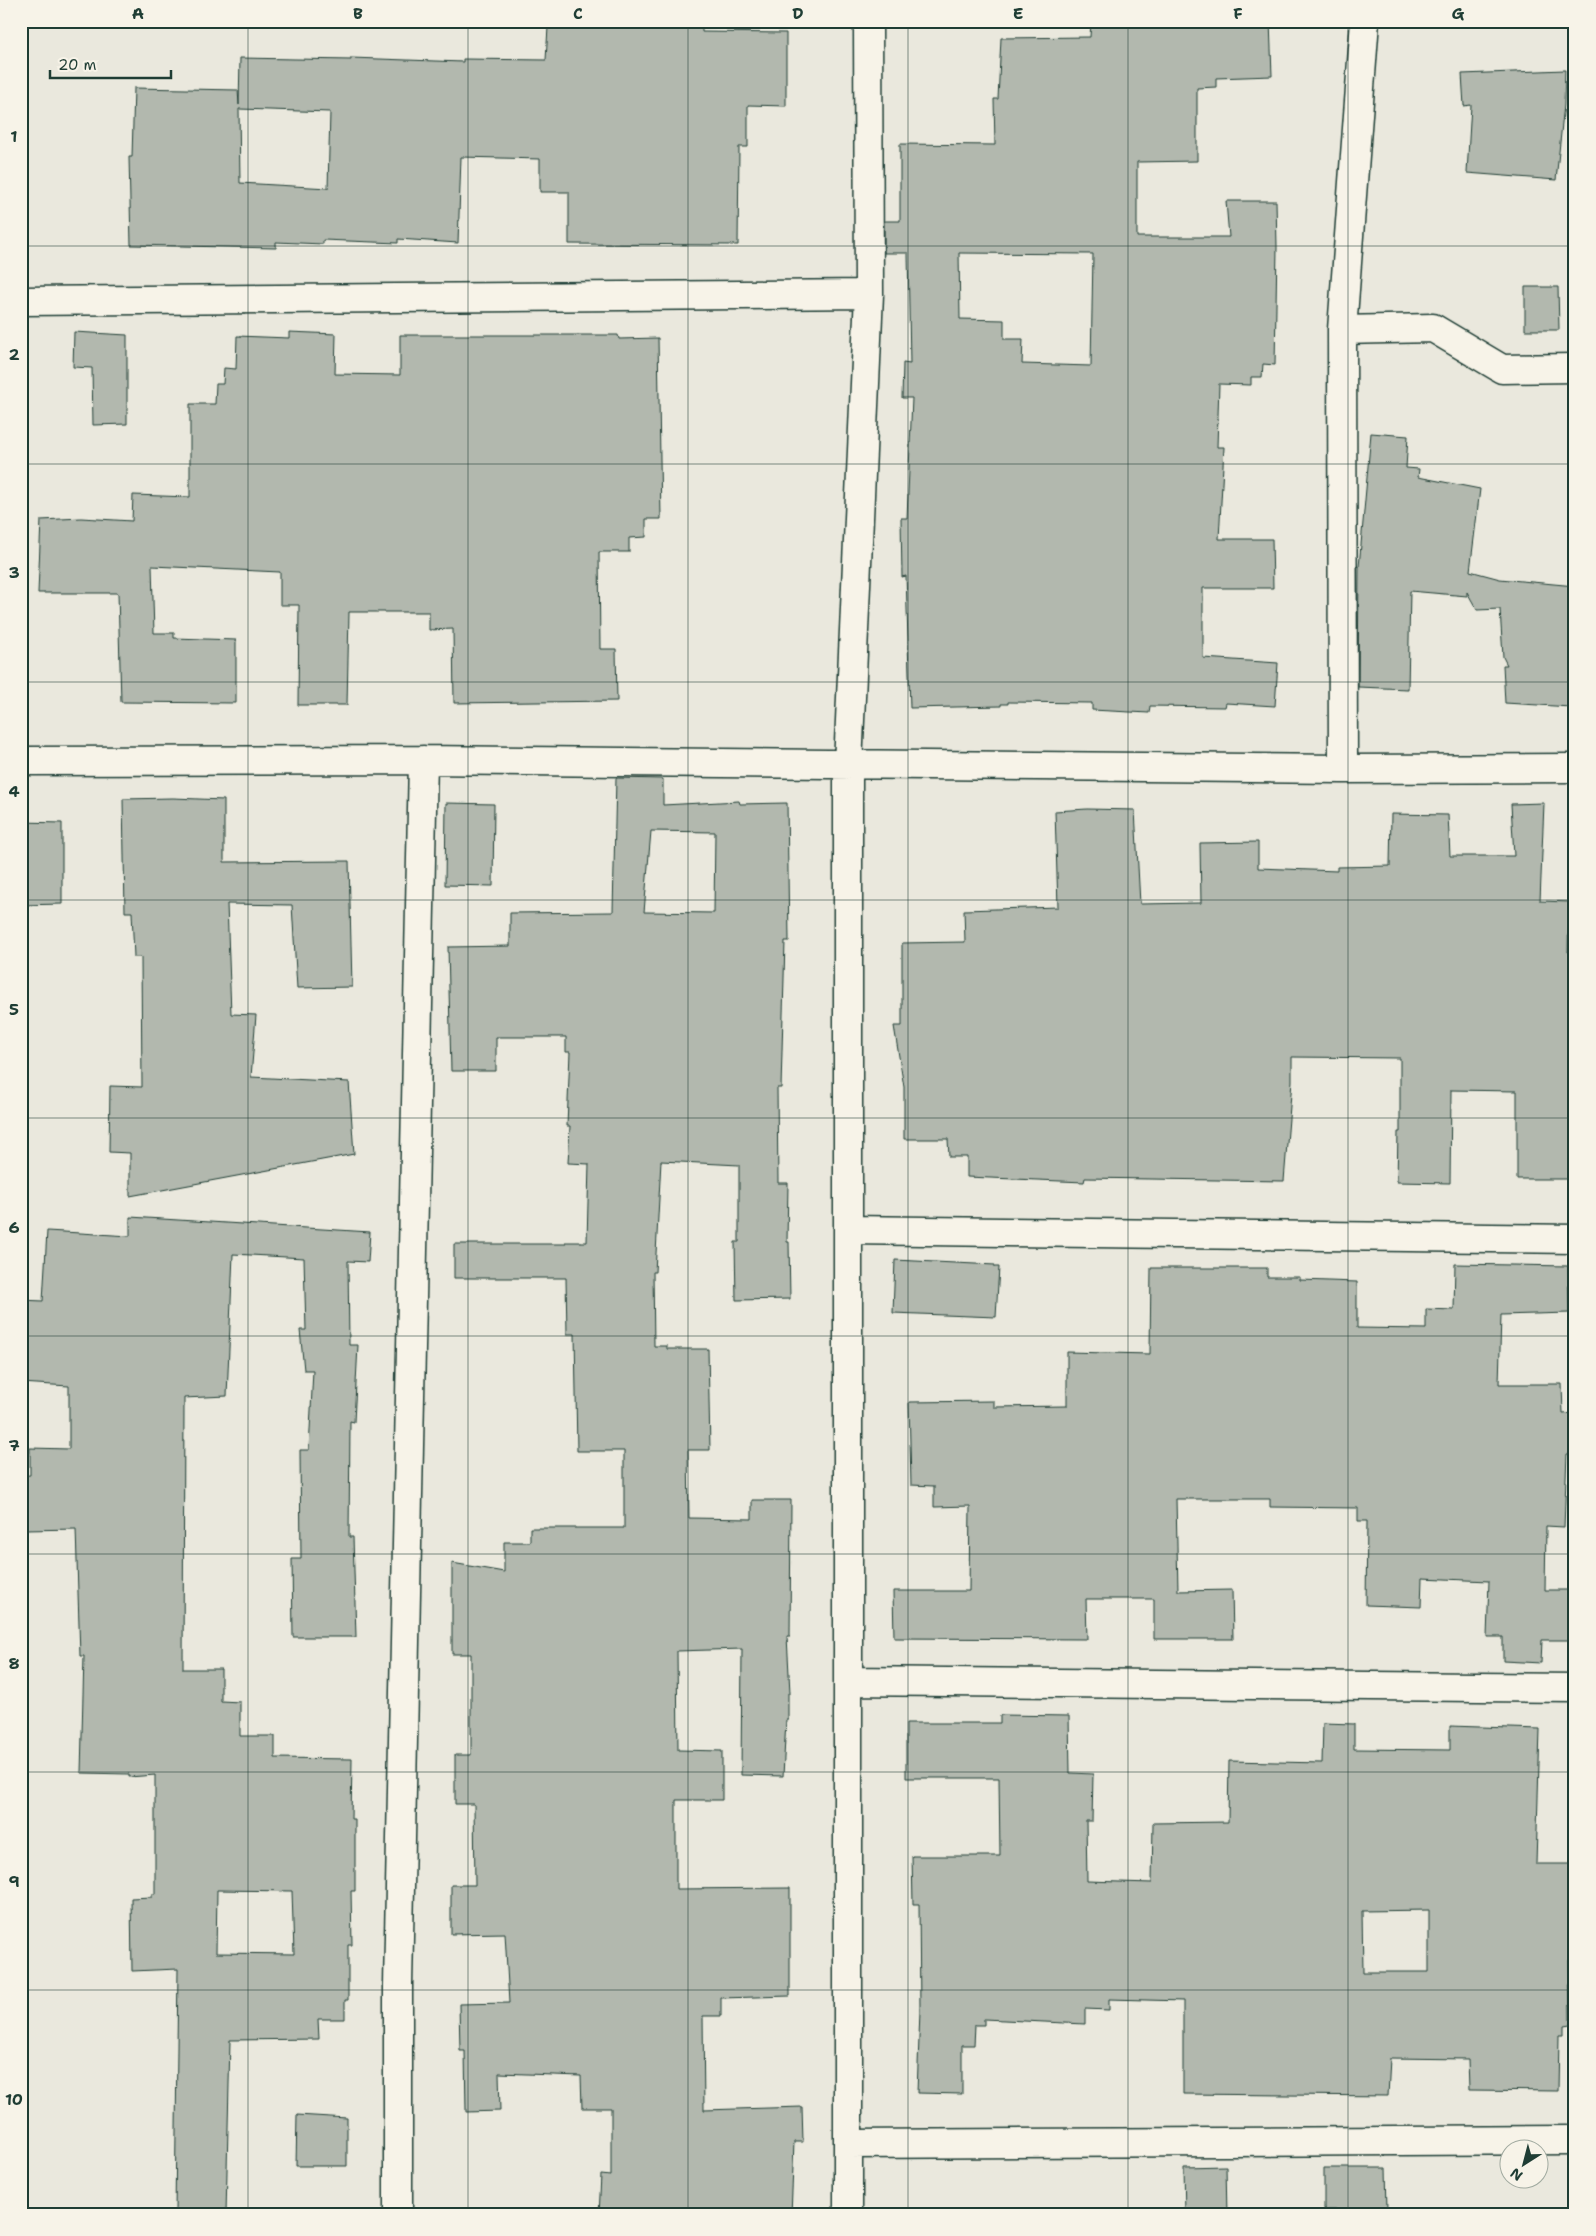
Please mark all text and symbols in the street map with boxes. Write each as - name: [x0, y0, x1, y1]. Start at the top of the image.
- text: A: [132, 3, 144, 24]
- text: B: [353, 3, 363, 24]
- text: C: [573, 3, 583, 24]
- text: D: [792, 3, 804, 24]
- text: E: [1013, 3, 1023, 24]
- text: F: [1233, 3, 1243, 24]
- text: G: [1452, 3, 1465, 24]
- scale bar: [50, 48, 171, 80]
- text: 20 m: [58, 55, 97, 75]
- text: 1: [10, 126, 18, 147]
- text: 2: [8, 344, 20, 365]
- text: 3: [8, 562, 20, 583]
- text: 4: [8, 781, 20, 802]
- text: 5: [9, 999, 19, 1020]
- text: 6: [8, 1217, 20, 1238]
- text: 7: [8, 1435, 20, 1456]
- text: 8: [8, 1653, 20, 1674]
- text: 9: [8, 1871, 20, 1892]
- text: 10: [5, 2089, 23, 2110]
- north arrow: [1498, 2138, 1548, 2188]
- text: N: [1507, 2164, 1526, 2185]

